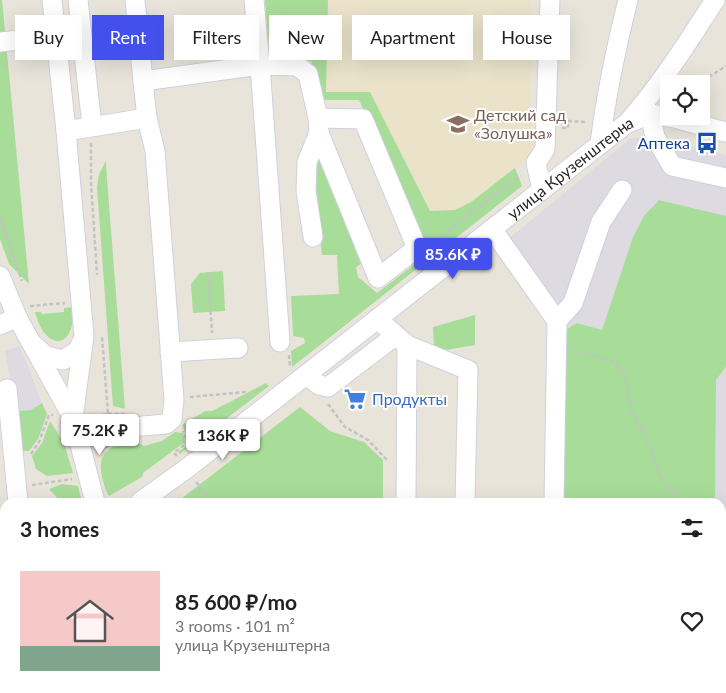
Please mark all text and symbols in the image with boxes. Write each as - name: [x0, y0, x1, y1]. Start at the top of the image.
- chip: Buy: [15, 15, 82, 60]
- chip: Rent: [92, 15, 164, 60]
- chip: Filters: [174, 15, 259, 60]
- chip: New: [269, 15, 342, 60]
- chip: Apartment: [352, 15, 473, 60]
- chip: House: [483, 15, 570, 60]
- map controls: [660, 75, 710, 125]
- button: locate: [660, 75, 710, 125]
- place label: Детский сад «Золушка»: [474, 105, 566, 142]
- school or university icon: Детский сад «Золушка»: [445, 111, 471, 137]
- street label: улица Крузенштерна: [503, 112, 636, 223]
- bus stop icon: Аптека: [694, 130, 720, 156]
- place label: Аптека: [638, 133, 690, 152]
- pin: 85.6K ₽: [407, 238, 499, 280]
- text: 85.6K ₽: [425, 244, 481, 263]
- supermarket icon: Продукты: [342, 386, 368, 412]
- place label: Продукты: [372, 389, 447, 408]
- pin: 75.2K ₽: [54, 414, 146, 456]
- pin: 136K ₽: [182, 418, 264, 461]
- text: 75.2K ₽: [72, 420, 128, 439]
- text: 136K ₽: [197, 425, 249, 444]
- icon: filters: [678, 514, 706, 542]
- text: 3 homes: [20, 516, 99, 541]
- text: 85 600 ₽/mo: [175, 589, 297, 614]
- icon: home: [60, 591, 120, 651]
- icon: heart: [678, 607, 706, 635]
- text: 3 rooms · 101 m²: [175, 616, 295, 635]
- text: улица Крузенштерна: [175, 635, 330, 654]

